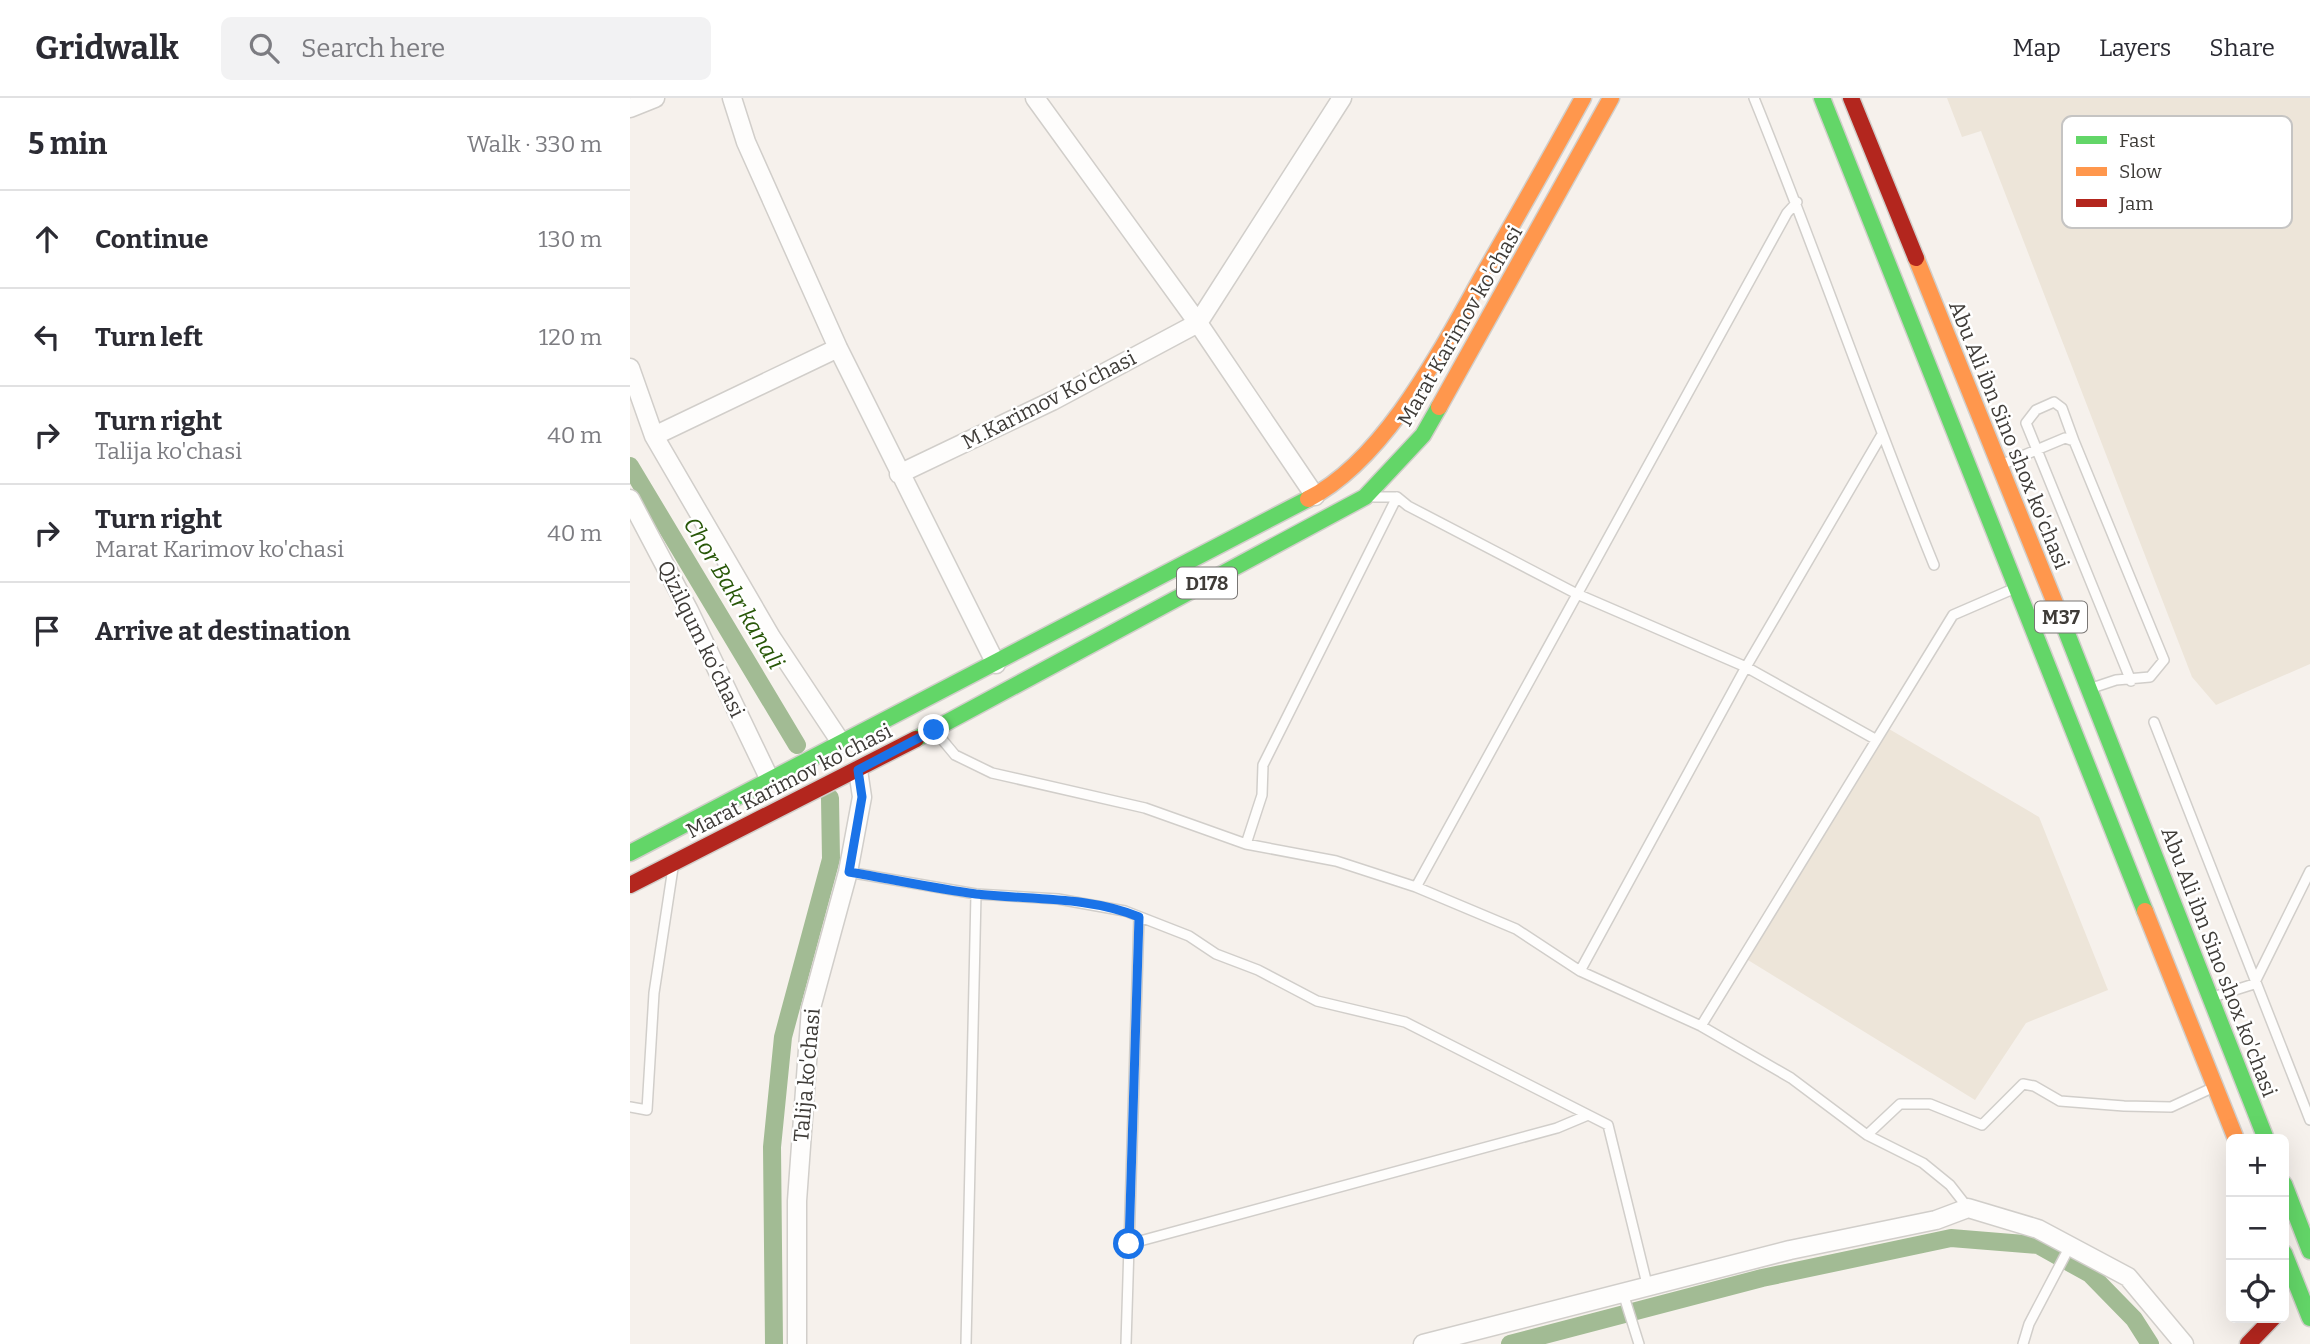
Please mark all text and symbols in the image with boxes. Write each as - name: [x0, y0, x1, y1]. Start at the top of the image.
- search box: [221, 17, 711, 80]
- text: Gridwalk: [35, 28, 179, 68]
- icon: search: [245, 29, 283, 67]
- text: Search here: [301, 33, 445, 64]
- text: Map: [2013, 34, 2061, 62]
- text: Layers: [2099, 34, 2171, 62]
- text: Share: [2209, 34, 2275, 62]
- legend: [2062, 116, 2292, 228]
- text: 5 min: [28, 126, 107, 162]
- text: Fast: [2119, 129, 2156, 152]
- text: Walk · 330 m: [467, 130, 602, 158]
- text: Slow: [2119, 160, 2162, 183]
- text: Jam: [2118, 192, 2153, 215]
- icon: ahead: [28, 220, 66, 258]
- street label: Marat Karimov ko'chasi: [1392, 221, 1528, 431]
- text: Continue: [95, 224, 209, 255]
- text: 130 m: [538, 225, 602, 253]
- street label: Abu Ali ibn Sino shox ko'chasi: [1943, 297, 2075, 573]
- icon: left: [28, 318, 66, 356]
- text: Turn left: [95, 322, 203, 353]
- text: 120 m: [539, 323, 602, 351]
- street label: M.Karimov Ko'chasi: [958, 345, 1140, 455]
- text: Turn right: [95, 406, 222, 437]
- icon: right: [28, 416, 66, 454]
- text: 40 m: [547, 421, 602, 449]
- text: Talija ko'chasi: [95, 437, 242, 465]
- text: Turn right: [95, 504, 222, 535]
- water label: Chor Bakr kanali: [678, 512, 791, 675]
- icon: right: [28, 514, 66, 552]
- text: 40 m: [547, 519, 602, 547]
- text: Marat Karimov ko'chasi: [95, 535, 344, 563]
- street label: Qizilqum ko'chasi: [652, 556, 750, 722]
- road number: D178: [1177, 568, 1237, 598]
- road number: M37: [2035, 602, 2087, 632]
- icon: arrive: [28, 612, 66, 650]
- text: Arrive at destination: [95, 616, 350, 647]
- route end: [918, 714, 949, 745]
- street label: Marat Karimov ko'chasi: [682, 718, 896, 844]
- street label: Abu Ali ibn Sino shox ko'chasi: [2155, 823, 2283, 1101]
- street label: Talija ko'chasi: [788, 1007, 826, 1143]
- map controls: [2226, 1134, 2289, 1323]
- button: +: [2226, 1134, 2289, 1197]
- button: −: [2226, 1197, 2289, 1260]
- route start: [1113, 1228, 1144, 1259]
- button: locate: [2226, 1260, 2289, 1323]

